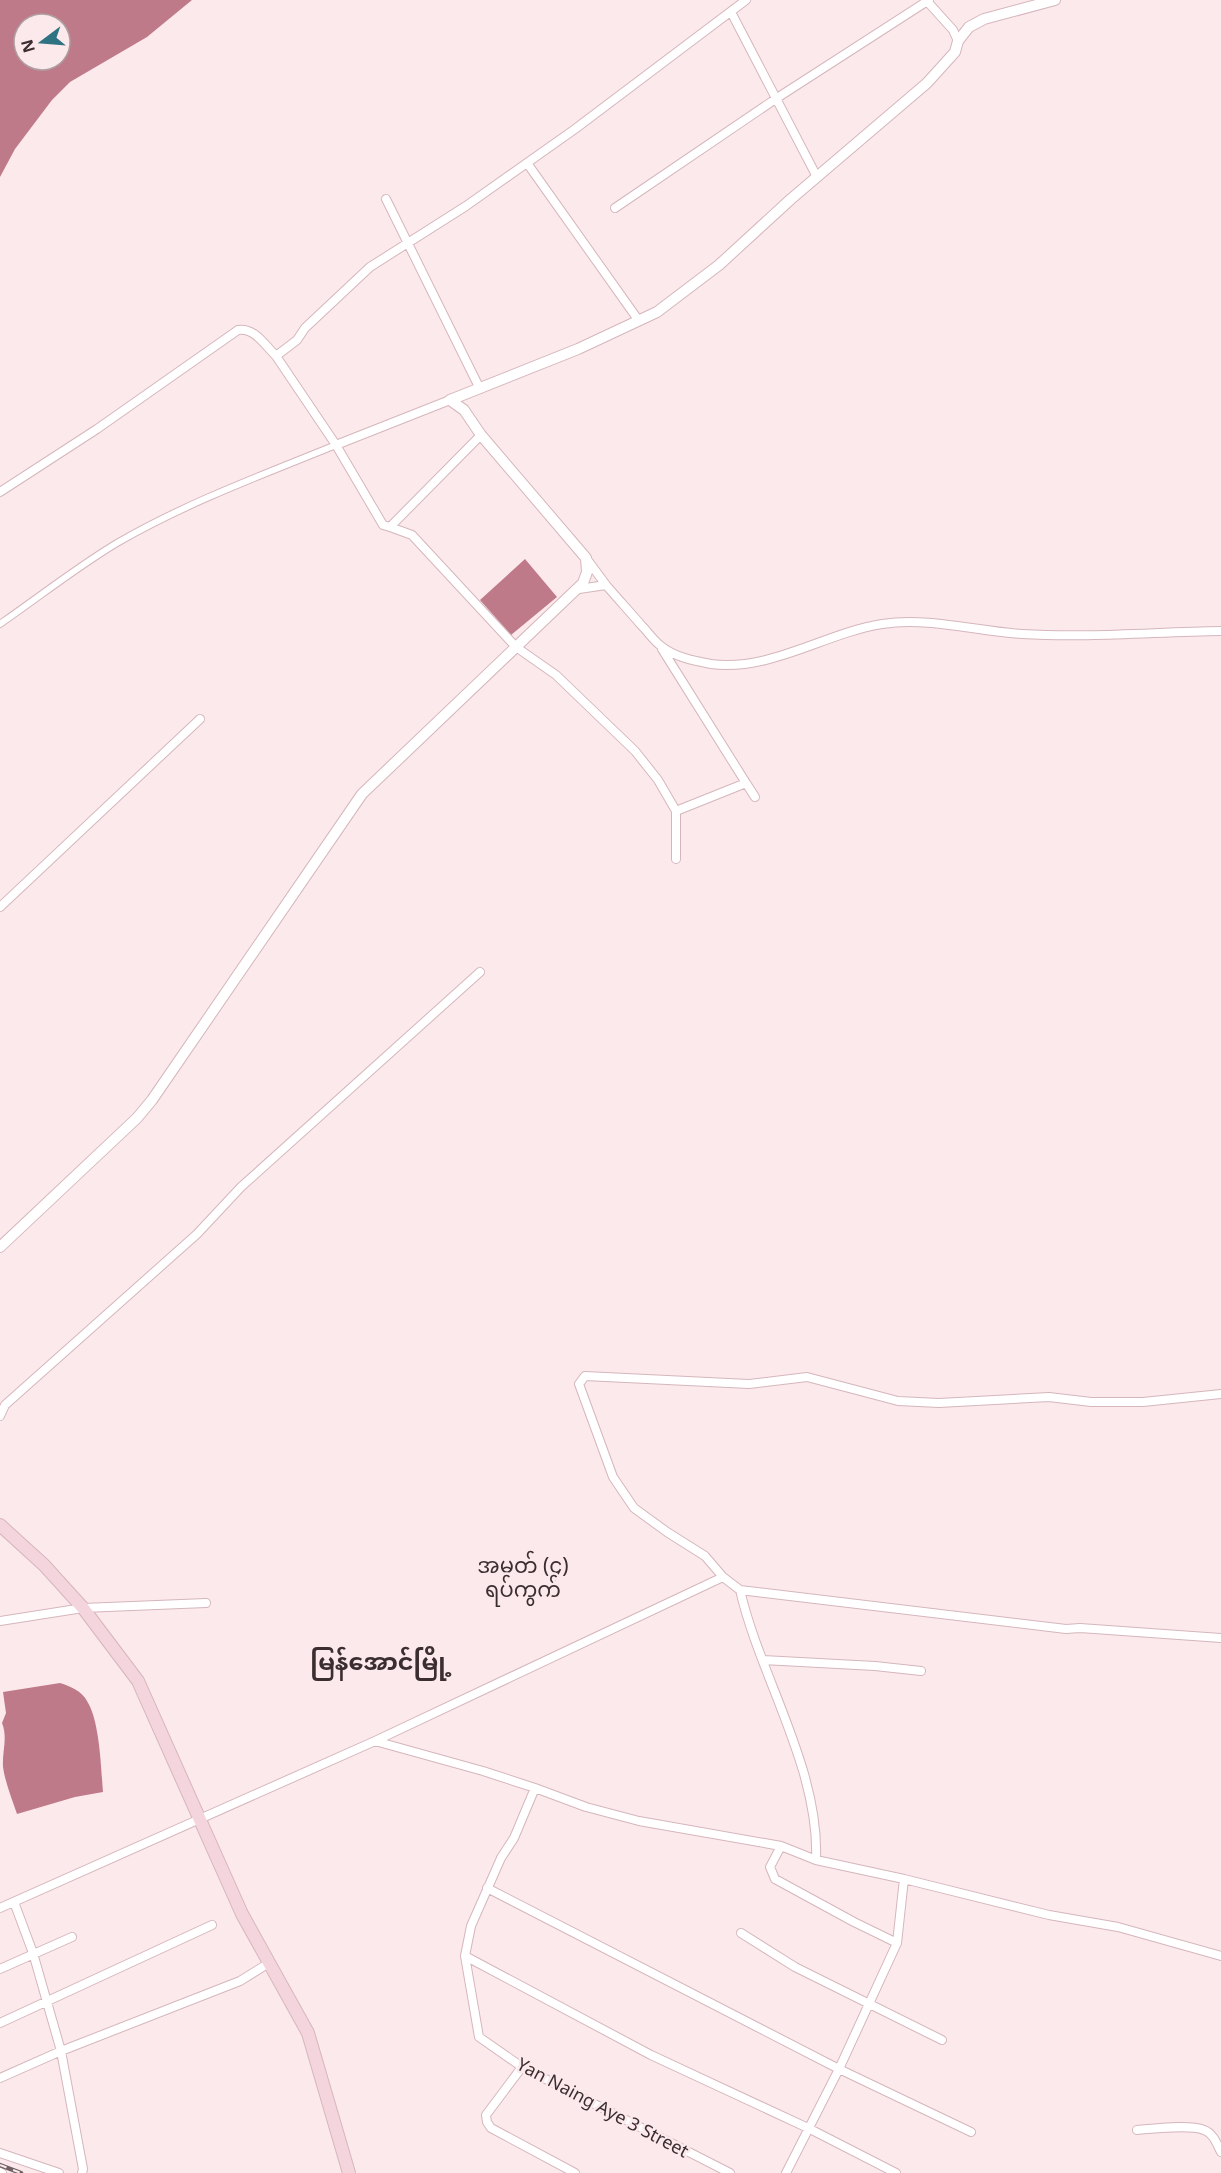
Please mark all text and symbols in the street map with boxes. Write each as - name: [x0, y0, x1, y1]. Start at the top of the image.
- north arrow: [12, 12, 72, 72]
- text: N: [15, 37, 40, 55]
- district label: အမှတ် (၄) ရပ်ကွက်: [477, 1550, 569, 1607]
- district label: မြန်အောင်မြို့: [310, 1644, 452, 1681]
- street label: Yan Naing Aye 3 Street: [513, 2052, 693, 2163]

